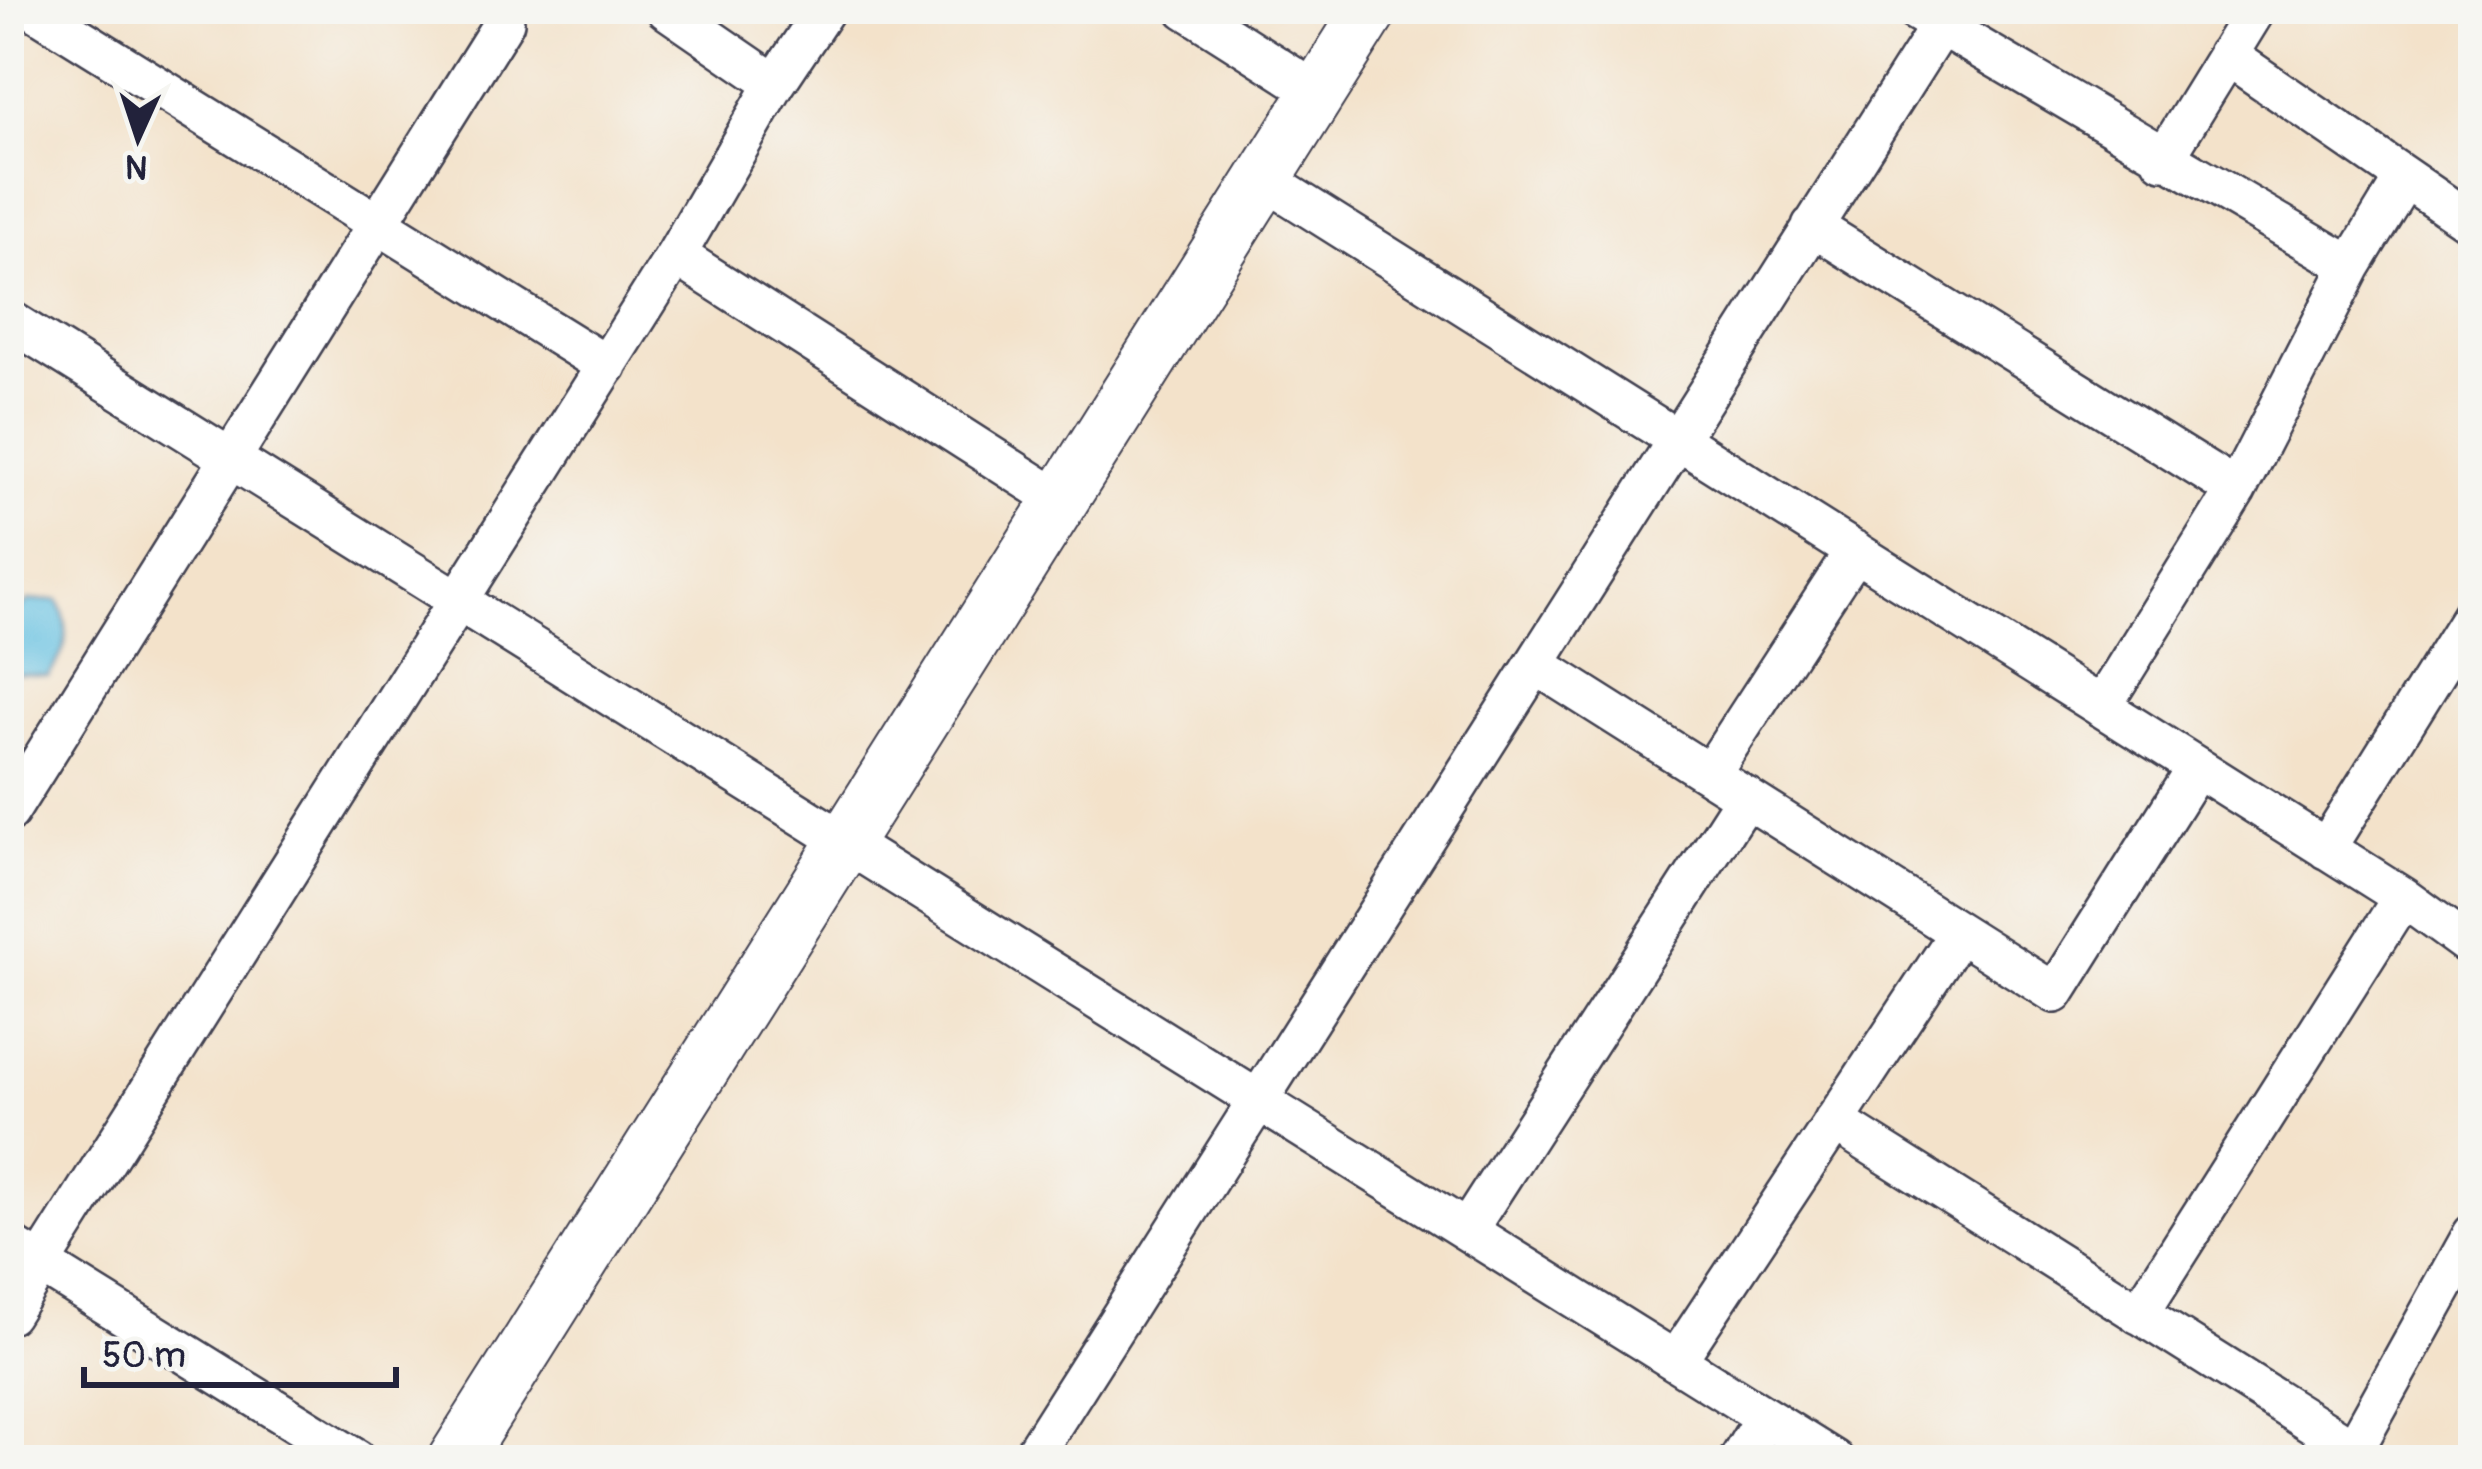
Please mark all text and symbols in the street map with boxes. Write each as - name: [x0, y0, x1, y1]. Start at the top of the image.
- north arrow: [78, 78, 198, 198]
- text: N: [124, 145, 149, 188]
- scale bar: [84, 1313, 396, 1387]
- text: 50 m: [102, 1333, 186, 1378]

